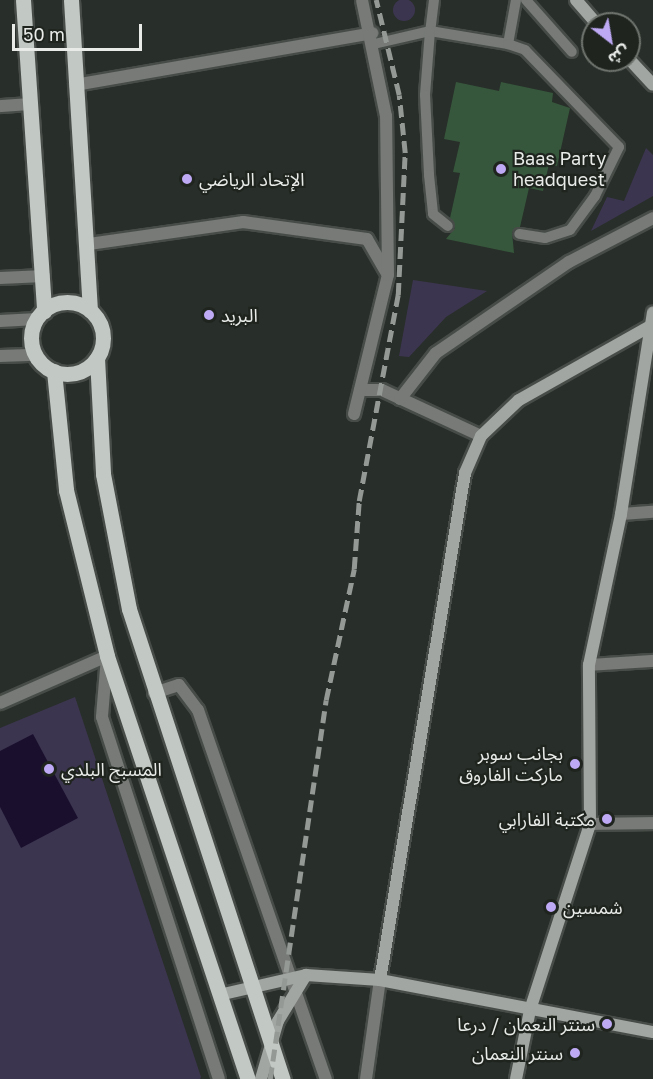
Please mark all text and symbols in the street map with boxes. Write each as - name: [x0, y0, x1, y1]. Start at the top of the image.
- scale bar: [15, 12, 146, 50]
- north arrow: [581, 12, 641, 72]
- text: 50 m: [23, 23, 65, 45]
- text: ش: [605, 41, 634, 70]
- place label: Baas Party headquest: [513, 148, 606, 190]
- marker: Baas Party headquest: [494, 162, 508, 176]
- place label: الإتحاد الرياضي: [199, 168, 305, 190]
- marker: الإتحاد الرياضي: [180, 172, 194, 186]
- place label: البريد: [221, 304, 258, 326]
- marker: البريد: [202, 308, 216, 322]
- place label: بجانب سوبر ماركت الفاروق: [459, 743, 563, 786]
- marker: بجانب سوبر ماركت الفاروق: [568, 757, 582, 771]
- place label: المسبح البلدي: [61, 758, 162, 780]
- marker: المسبح البلدي: [42, 762, 56, 776]
- place label: مكتبة الفارابي: [499, 808, 595, 830]
- marker: مكتبة الفارابي: [600, 812, 614, 826]
- place label: شمسين: [563, 896, 623, 918]
- marker: شمسين: [544, 900, 558, 914]
- place label: سنتر النعمان / درعا: [457, 1013, 595, 1035]
- marker: سنتر النعمان / درعا: [600, 1017, 614, 1031]
- place label: سنتر النعمان: [472, 1042, 563, 1064]
- marker: سنتر النعمان: [568, 1046, 582, 1060]

